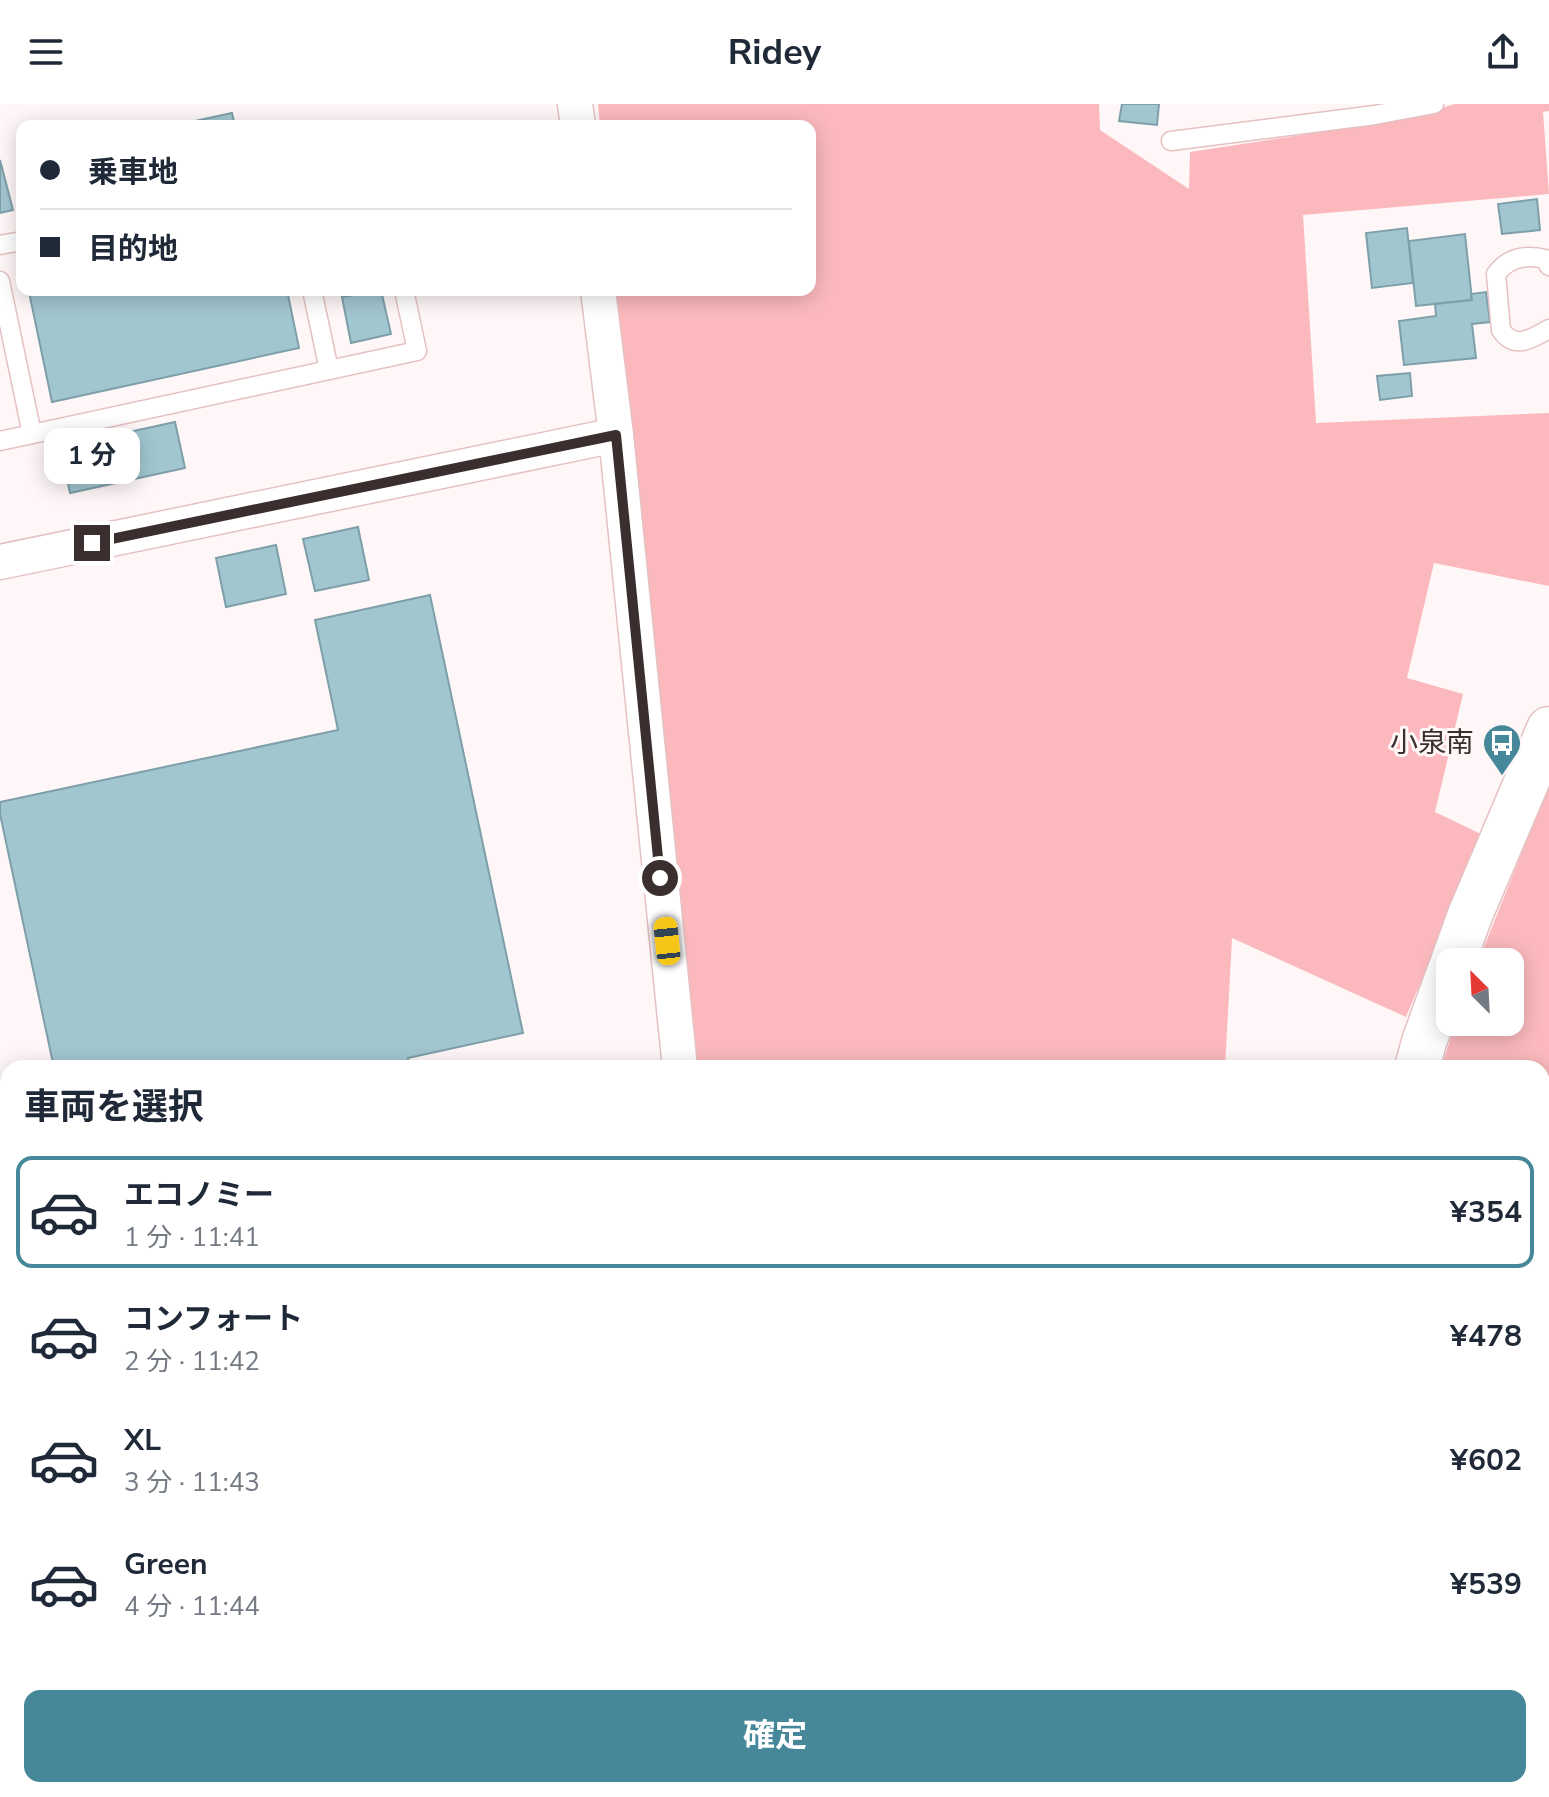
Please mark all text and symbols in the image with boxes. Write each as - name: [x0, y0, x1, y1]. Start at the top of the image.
- text: Ridey: [728, 28, 821, 77]
- icon: menu: [24, 30, 68, 74]
- icon: share: [1481, 30, 1525, 74]
- text: 乗車地: [88, 152, 178, 193]
- text: 目的地: [88, 229, 178, 270]
- callout: 1 分: [44, 427, 140, 483]
- text: 1 分: [68, 438, 116, 473]
- route end: [74, 525, 110, 561]
- bus stop icon: 小泉南: [1481, 722, 1523, 777]
- place label: 小泉南: [1390, 724, 1474, 762]
- route start: [642, 860, 678, 896]
- car: [653, 916, 681, 966]
- north arrow: [1436, 948, 1524, 1036]
- map controls: [1436, 948, 1524, 1036]
- text: 車両を選択: [24, 1083, 204, 1132]
- text: エコノミー: [124, 1175, 274, 1216]
- icon: car: [28, 1176, 100, 1248]
- text: ¥354: [1450, 1192, 1522, 1233]
- text: 1 分 · 11:41: [124, 1220, 260, 1255]
- text: コンフォート: [124, 1299, 303, 1340]
- icon: car: [28, 1300, 100, 1372]
- text: ¥478: [1450, 1316, 1522, 1357]
- text: 2 分 · 11:42: [124, 1344, 260, 1379]
- text: XL: [124, 1420, 161, 1461]
- icon: car: [28, 1424, 100, 1496]
- text: ¥602: [1450, 1440, 1522, 1481]
- text: 3 分 · 11:43: [124, 1465, 260, 1500]
- text: Green: [124, 1544, 208, 1585]
- icon: car: [28, 1548, 100, 1620]
- text: ¥539: [1450, 1564, 1522, 1605]
- text: 4 分 · 11:44: [124, 1589, 260, 1624]
- button: 確定: [24, 1690, 1526, 1782]

